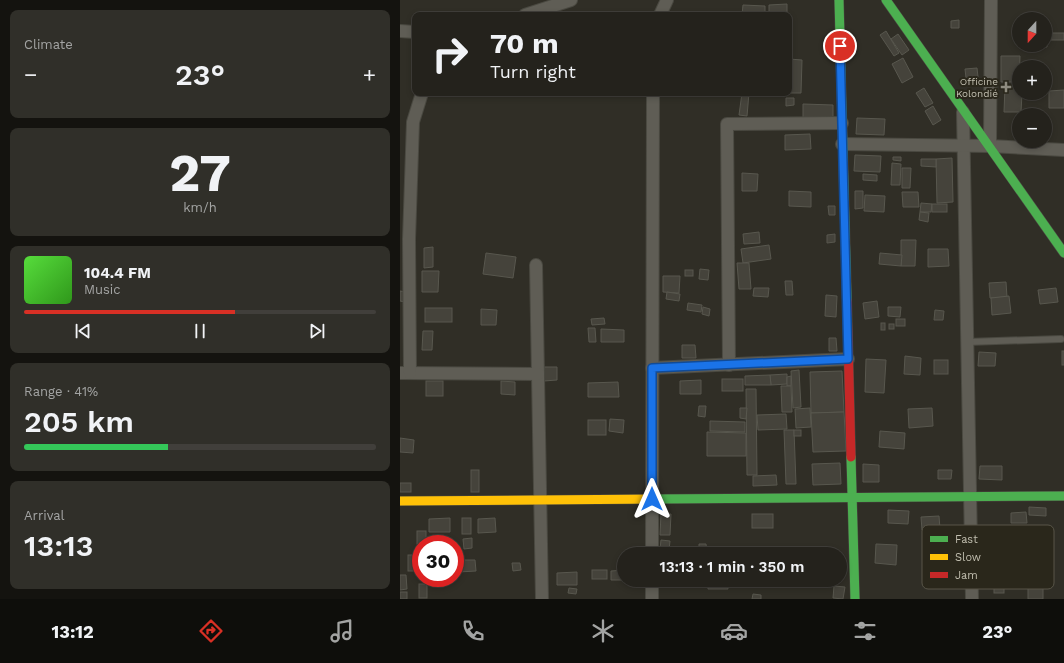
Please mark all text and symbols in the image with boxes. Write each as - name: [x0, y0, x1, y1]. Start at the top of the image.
- north arrow: [1012, 12, 1052, 52]
- map controls: [1012, 12, 1052, 148]
- text: 70 m: [490, 27, 559, 60]
- icon: right: [424, 28, 476, 80]
- pin: [823, 29, 857, 63]
- icon: arrive: [829, 35, 851, 57]
- text: Climate: [24, 37, 73, 52]
- text: 23°: [175, 57, 225, 92]
- button: +: [1012, 60, 1052, 100]
- text: Turn right: [490, 61, 576, 82]
- text: −: [24, 62, 37, 87]
- text: +: [363, 62, 376, 87]
- place label: Officine Kolondié: [956, 76, 998, 99]
- marker: Officine Kolondié: [1001, 82, 1011, 92]
- button: −: [1012, 108, 1052, 148]
- text: 27: [169, 143, 231, 204]
- text: km/h: [183, 200, 217, 215]
- text: 104.4 FM: [84, 264, 151, 282]
- text: Music: [84, 282, 121, 297]
- icon: previous: [72, 320, 94, 342]
- icon: pause: [189, 320, 211, 342]
- icon: next: [306, 320, 328, 342]
- text: Range · 41%: [24, 384, 98, 399]
- text: 205 km: [24, 404, 134, 439]
- position arrow: [631, 478, 673, 520]
- text: Arrival: [24, 508, 65, 523]
- legend: [922, 525, 1054, 589]
- text: 13:13: [24, 528, 93, 563]
- text: Fast: [955, 533, 978, 546]
- speed limit sign: 30: [412, 535, 464, 587]
- text: Slow: [955, 551, 981, 564]
- text: 13:13 · 1 min · 350 m: [660, 558, 804, 576]
- text: Jam: [955, 569, 978, 582]
- icon: directions: [197, 617, 225, 645]
- icon: music: [328, 617, 356, 645]
- icon: phone: [459, 617, 487, 645]
- icon: climate: [589, 617, 617, 645]
- icon: car: [720, 617, 748, 645]
- icon: filters: [851, 617, 879, 645]
- text: 13:12: [51, 621, 94, 642]
- text: 23°: [982, 621, 1012, 642]

